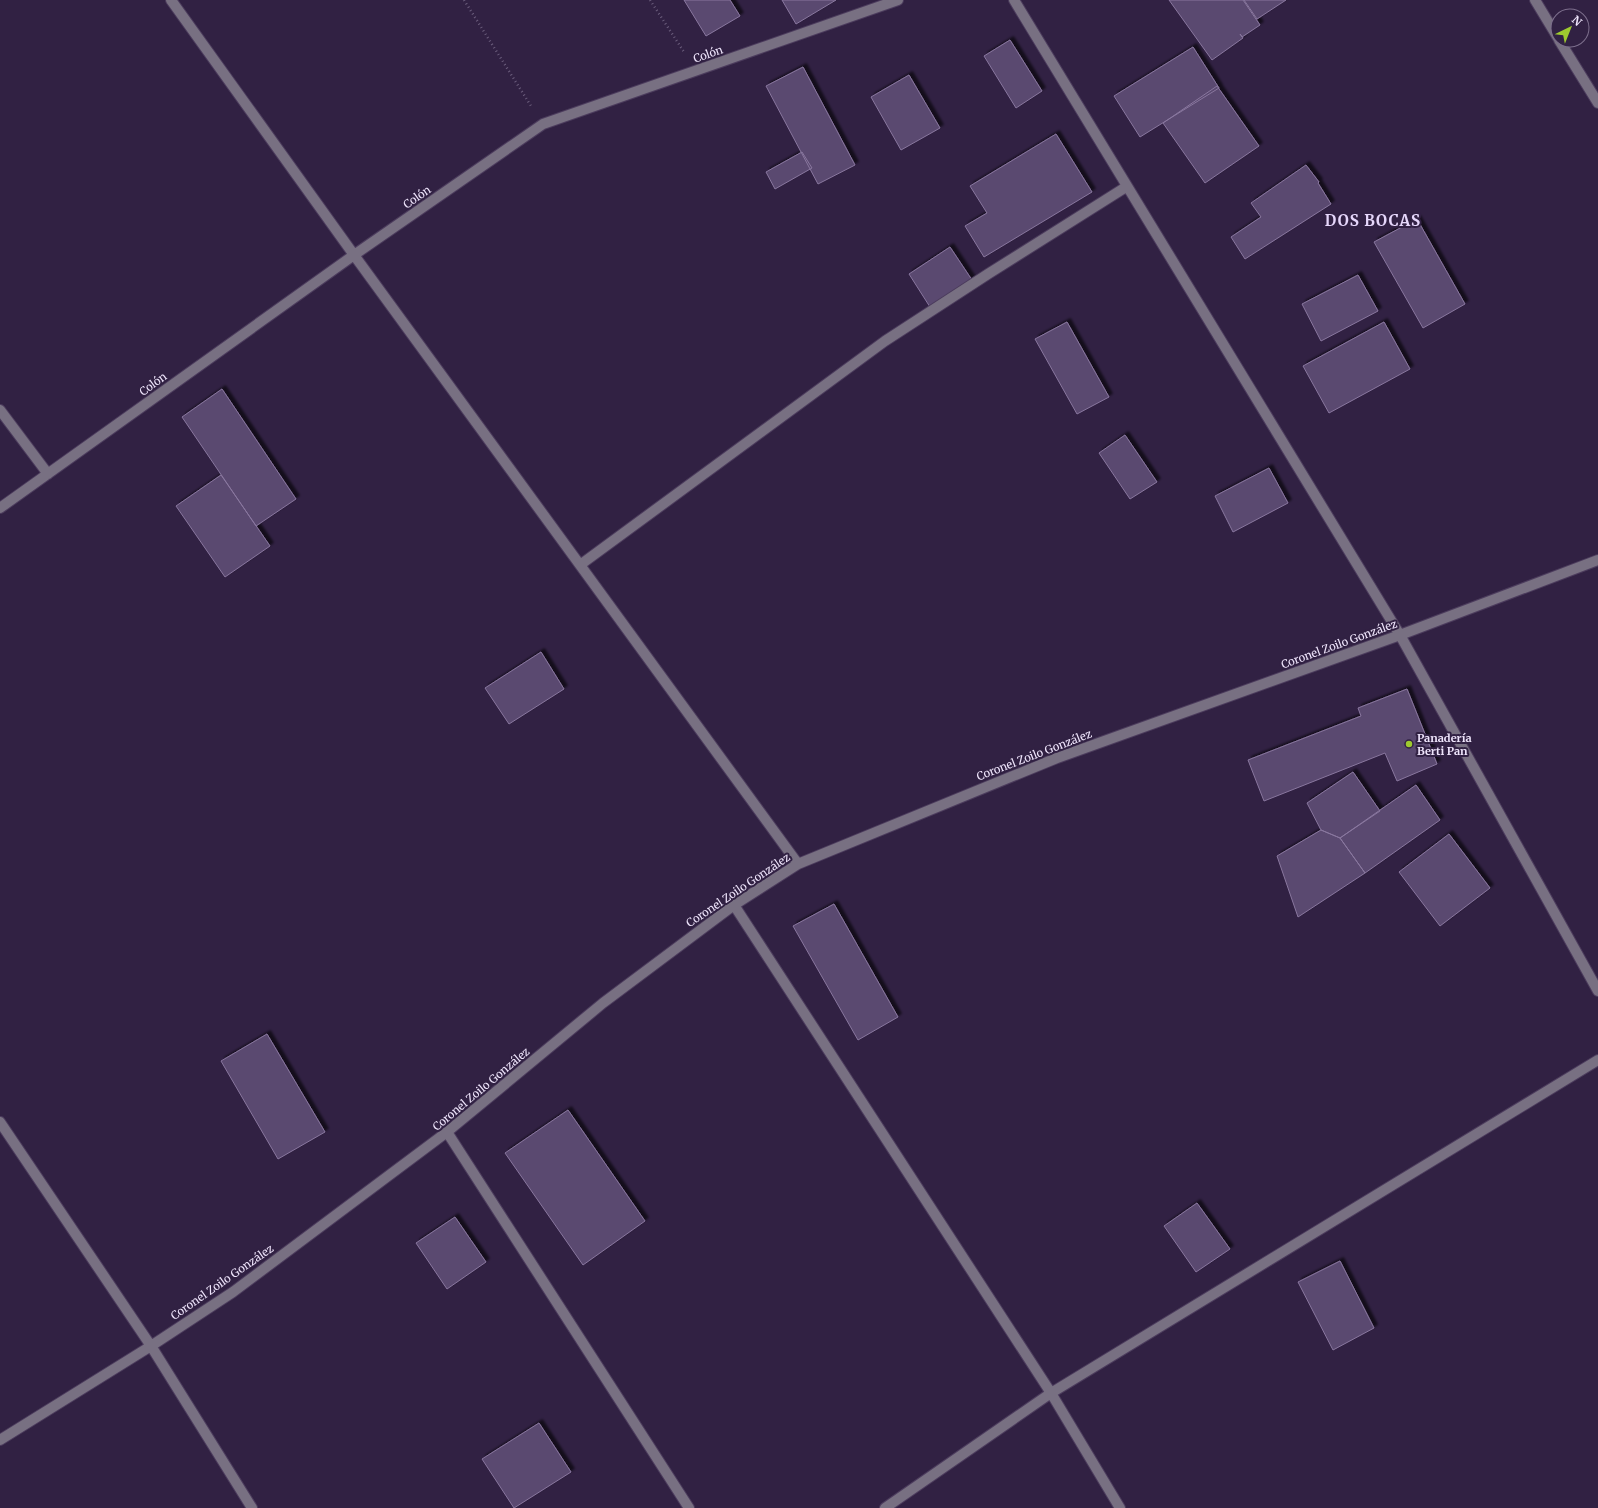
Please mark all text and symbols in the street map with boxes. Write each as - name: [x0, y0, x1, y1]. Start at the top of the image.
- north arrow: [1550, 8, 1590, 48]
- text: N: [1569, 13, 1585, 29]
- street label: Colón: [691, 42, 725, 66]
- street label: Colón: [400, 182, 434, 211]
- district label: DOS BOCAS: [1325, 211, 1421, 230]
- street label: Colón: [137, 369, 170, 399]
- street label: Coronel Zoilo González: [1279, 617, 1399, 671]
- street label: Coronel Zoilo González: [974, 727, 1094, 783]
- place label: Panadería Berti Pan: [1417, 731, 1472, 758]
- marker: Panadería Berti Pan: [1404, 739, 1414, 749]
- street label: Coronel Zoilo González: [683, 850, 793, 930]
- street label: Coronel Zoilo González: [430, 1044, 532, 1134]
- street label: Coronel Zoilo González: [168, 1241, 276, 1323]

